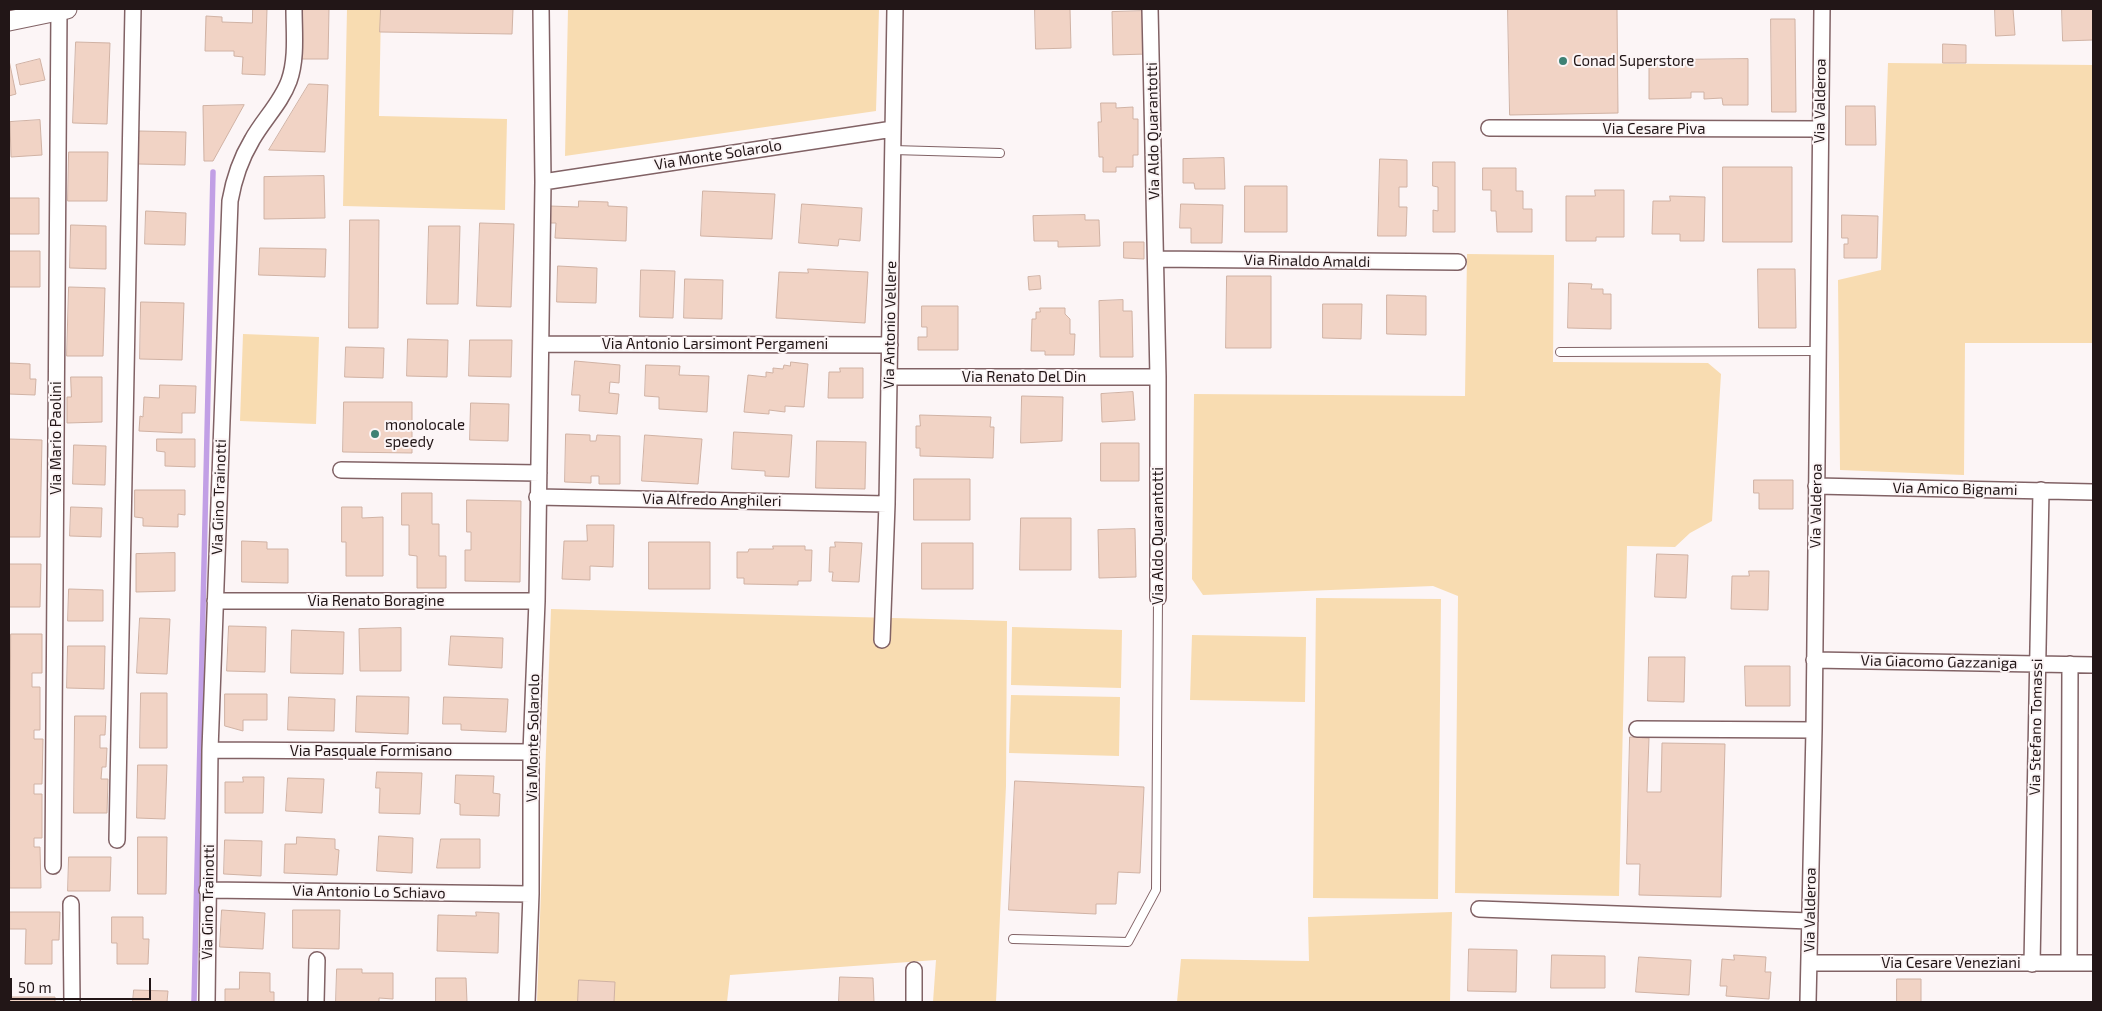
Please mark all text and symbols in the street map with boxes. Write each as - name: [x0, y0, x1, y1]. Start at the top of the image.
- place label: Conad Superstore: [1573, 52, 1694, 70]
- marker: Conad Superstore: [1557, 55, 1569, 67]
- street label: Via Valderoa: [1810, 58, 1830, 144]
- street label: Via Aldo Quarantotti: [1143, 62, 1163, 200]
- street label: Via Cesare Piva: [1603, 120, 1705, 138]
- street label: Via Monte Solarolo: [653, 136, 783, 174]
- street label: Via Rinaldo Amaldi: [1243, 251, 1371, 271]
- street label: Via Antonio Vellere: [880, 261, 900, 389]
- street label: Via Antonio Larsimont Pergameni: [602, 335, 828, 353]
- street label: Via Renato Del Din: [962, 368, 1086, 386]
- street label: Via Mario Paolini: [47, 381, 65, 495]
- place label: monolocale speedy: [385, 416, 465, 451]
- marker: monolocale speedy: [369, 428, 381, 440]
- street label: Via Gino Trainotti: [208, 439, 230, 555]
- street label: Via Valderoa: [1806, 463, 1826, 549]
- street label: Via Aldo Quarantotti: [1149, 467, 1167, 605]
- street label: Via Amico Bignami: [1892, 479, 2018, 499]
- street label: Via Alfredo Anghileri: [642, 490, 782, 510]
- street label: Via Renato Boragine: [307, 592, 445, 610]
- street label: Via Giacomo Gazzaniga: [1861, 652, 2017, 672]
- street label: Via Stefano Tomassi: [2026, 658, 2046, 796]
- street label: Via Monte Solarolo: [523, 673, 543, 803]
- street label: Via Pasquale Formisano: [290, 742, 452, 760]
- street label: Via Gino Trainotti: [198, 844, 218, 960]
- street label: Via Valderoa: [1800, 867, 1820, 953]
- street label: Via Antonio Lo Schiavo: [292, 882, 446, 902]
- street label: Via Cesare Veneziani: [1881, 954, 2021, 972]
- scale bar: [12, 968, 154, 1000]
- text: 50 m: [18, 978, 52, 996]

